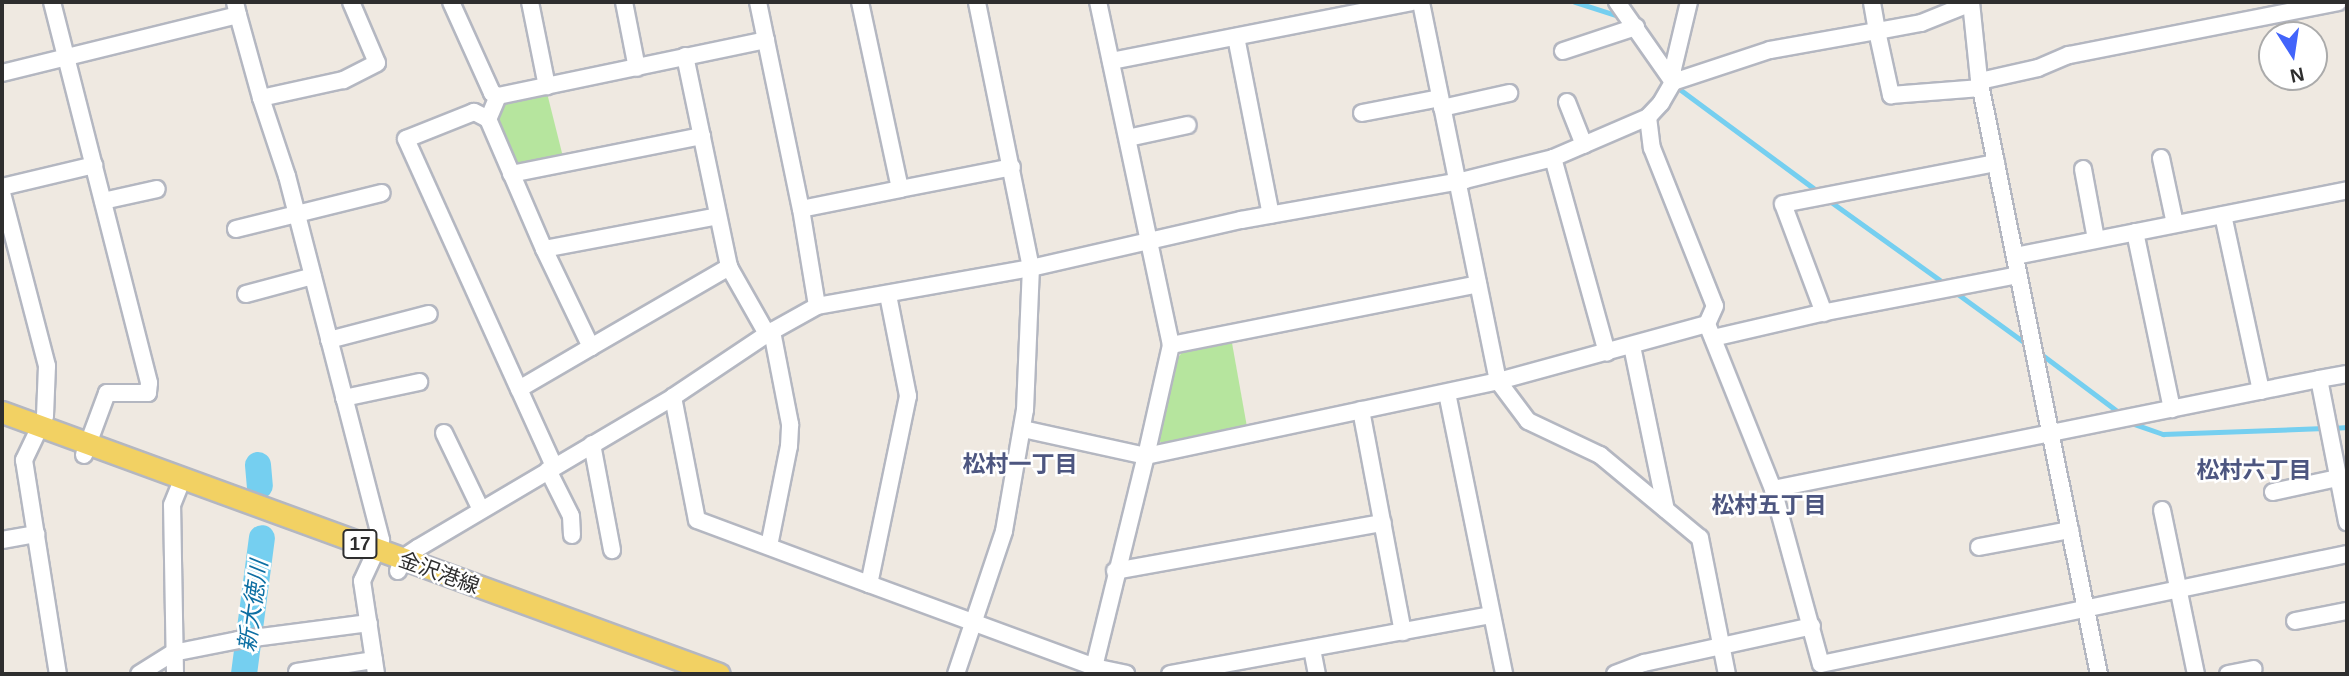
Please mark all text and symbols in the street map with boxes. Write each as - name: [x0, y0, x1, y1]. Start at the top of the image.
- north arrow: [2258, 21, 2328, 91]
- text: N: [2288, 63, 2306, 87]
- district label: 松村一丁目: [963, 450, 1077, 478]
- district label: 松村六丁目: [2197, 456, 2311, 484]
- district label: 松村五丁目: [1712, 491, 1826, 519]
- road number: 17: [341, 528, 379, 559]
- street label: 金沢港線: [395, 547, 483, 599]
- water label: 新大徳川: [233, 559, 273, 653]

